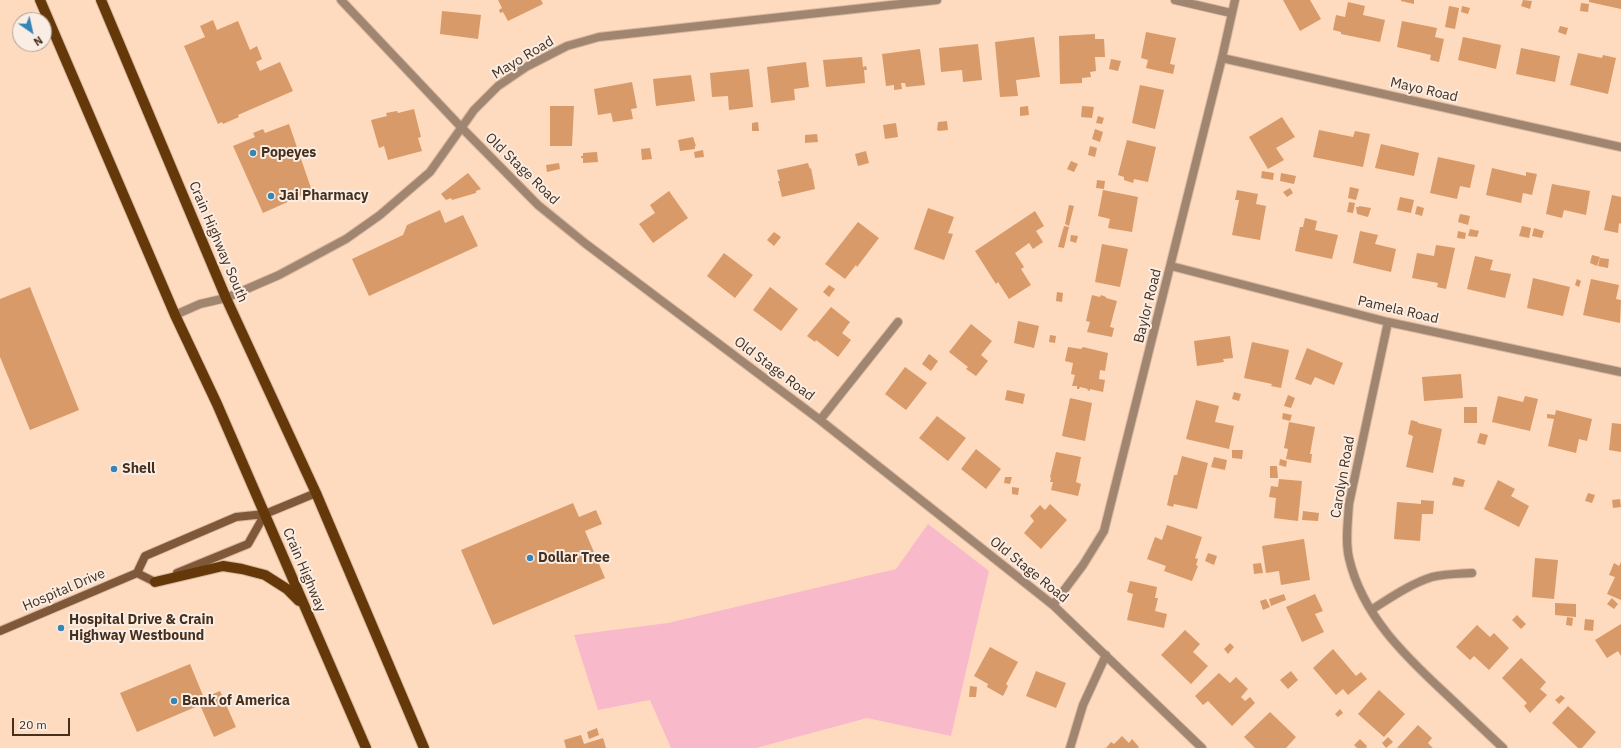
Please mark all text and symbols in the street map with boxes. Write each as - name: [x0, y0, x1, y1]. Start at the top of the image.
- north arrow: [12, 12, 52, 52]
- text: N: [31, 33, 45, 49]
- street label: Mayo Road: [489, 33, 557, 83]
- street label: Mayo Road: [1388, 74, 1460, 106]
- street label: Old Stage Road: [482, 130, 562, 208]
- place label: Popeyes: [261, 145, 316, 161]
- marker: Popeyes: [248, 148, 258, 158]
- street label: Crain Highway South: [185, 179, 251, 305]
- place label: Jai Pharmacy: [279, 188, 368, 204]
- marker: Jai Pharmacy: [266, 191, 276, 201]
- street label: Baylor Road: [1131, 267, 1165, 345]
- street label: Pamela Road: [1356, 293, 1440, 327]
- street label: Old Stage Road: [731, 333, 817, 405]
- street label: Carolyn Road: [1328, 435, 1358, 519]
- place label: Shell: [122, 461, 155, 477]
- marker: Shell: [109, 464, 119, 474]
- street label: Crain Highway: [279, 525, 329, 615]
- street label: Old Stage Road: [986, 533, 1072, 607]
- place label: Dollar Tree: [538, 550, 610, 566]
- marker: Dollar Tree: [525, 553, 535, 563]
- street label: Hospital Drive: [20, 565, 108, 615]
- place label: Hospital Drive & Crain Highway Westbound: [69, 612, 214, 644]
- marker: Hospital Drive & Crain Highway Westbound: [56, 623, 66, 633]
- place label: Bank of America: [182, 693, 290, 709]
- marker: Bank of America: [169, 696, 179, 706]
- scale bar: [14, 710, 72, 736]
- text: 20 m: [19, 717, 47, 732]

